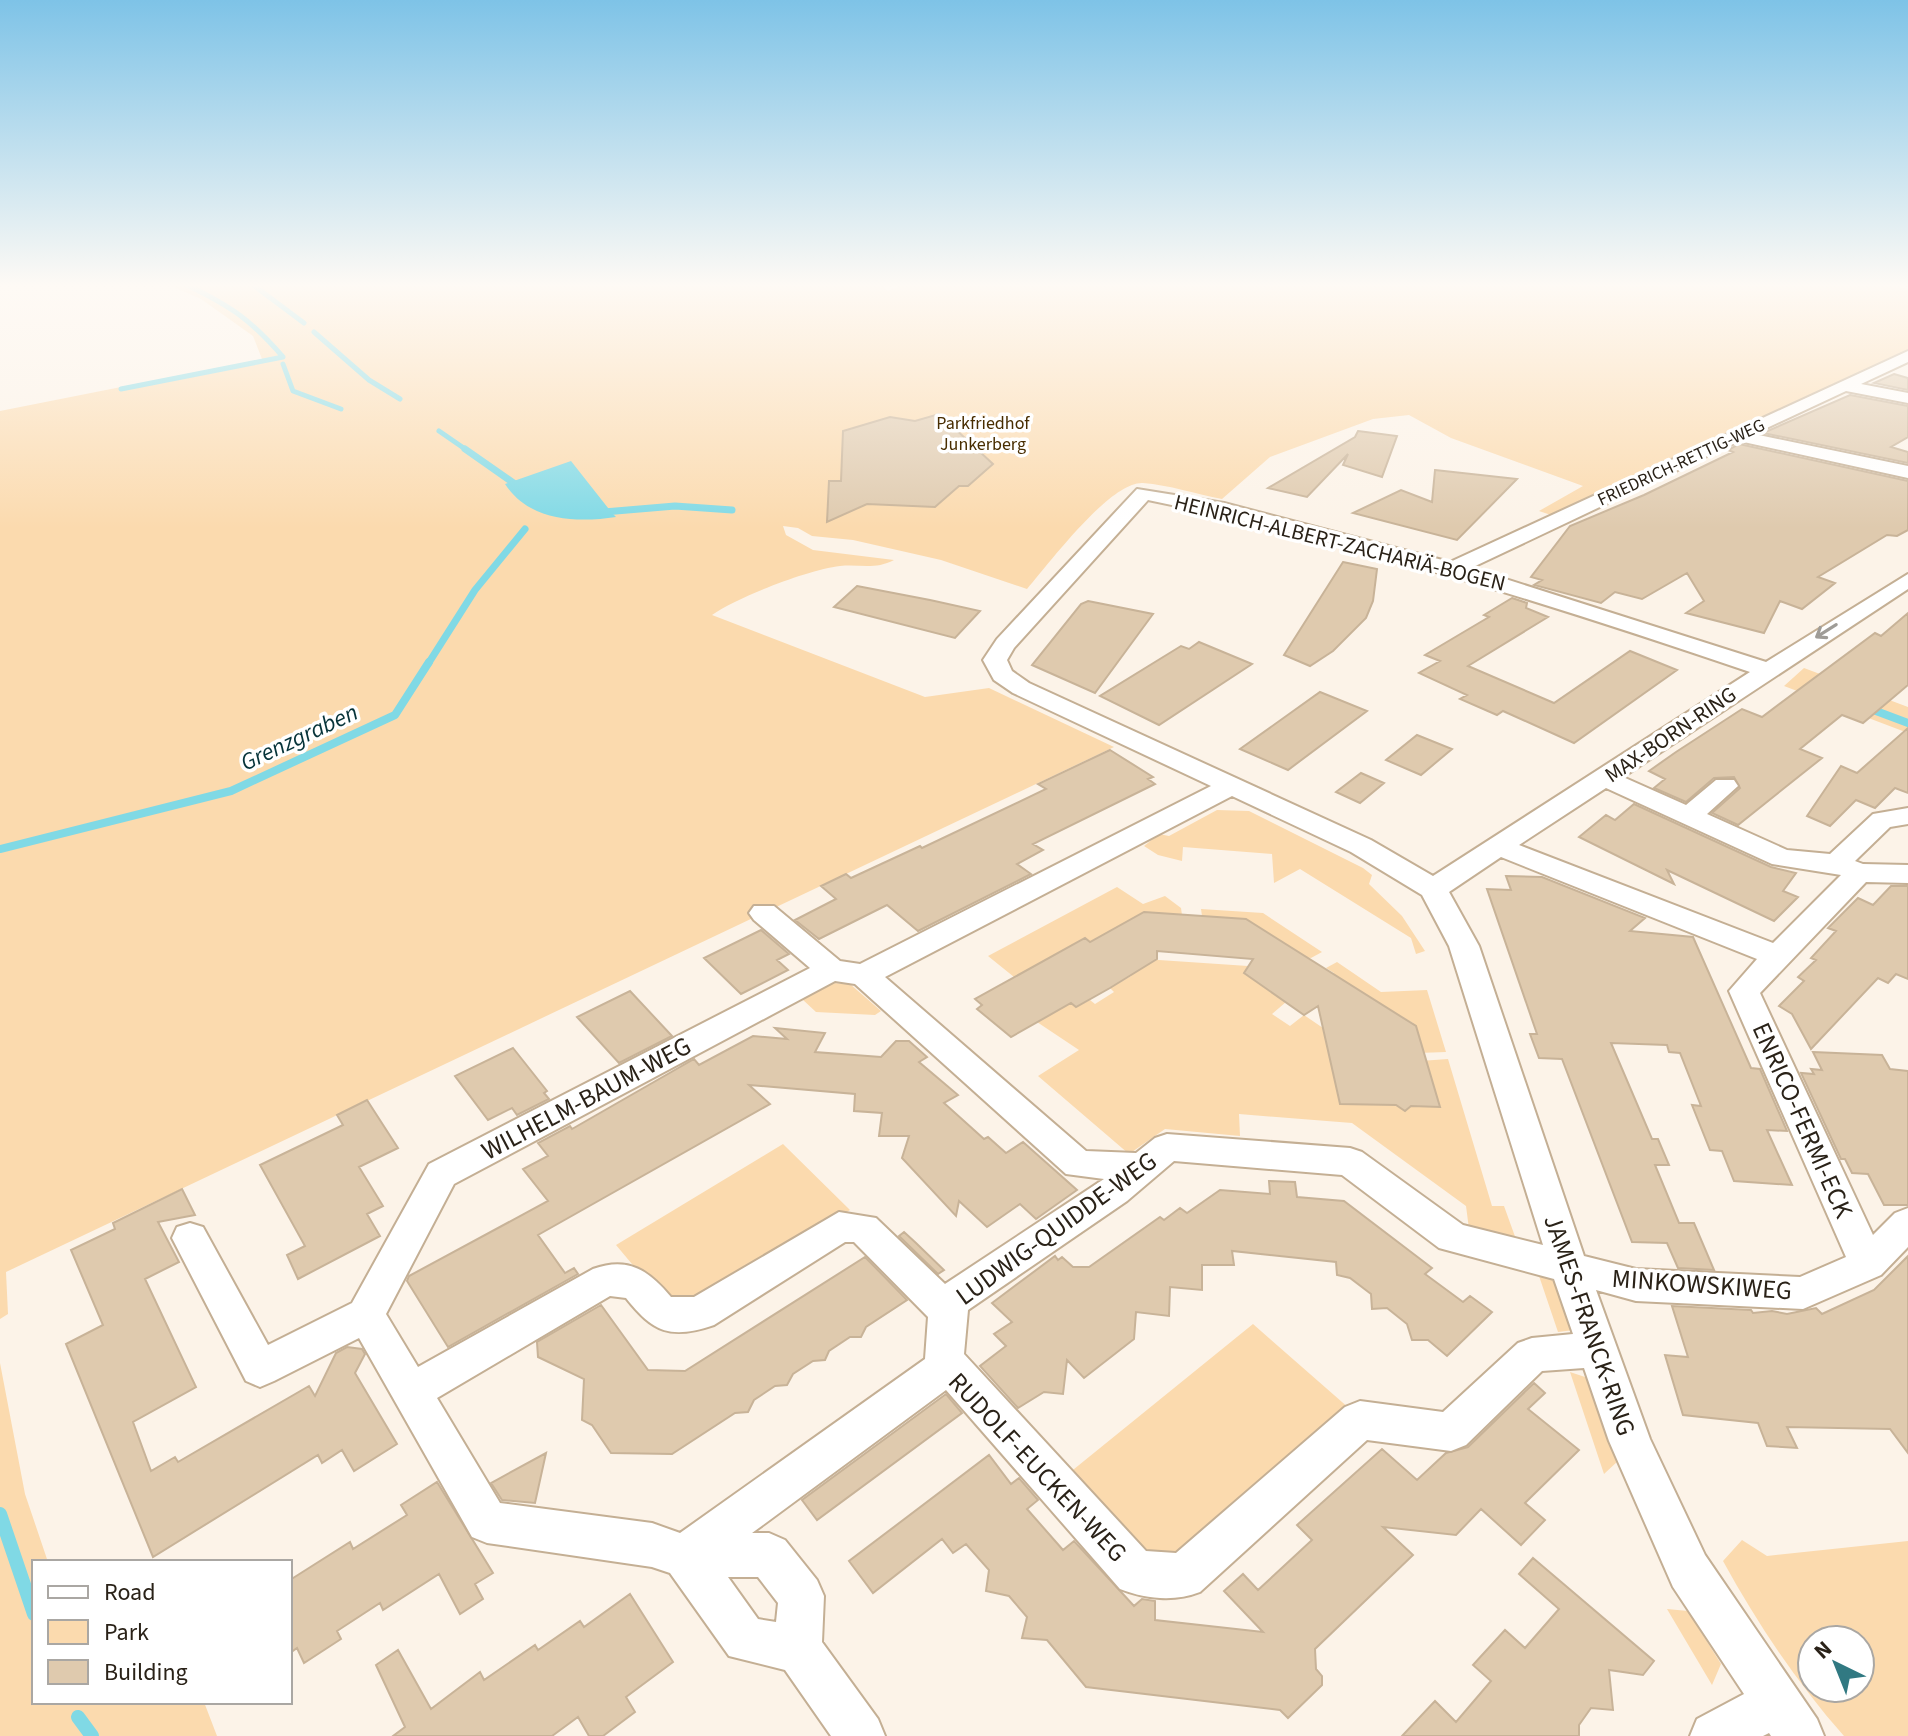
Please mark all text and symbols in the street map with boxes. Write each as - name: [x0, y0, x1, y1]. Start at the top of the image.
- park label: Parkfriedhof Junkerberg: [936, 411, 1030, 457]
- street label: FRIEDRICH-RETTIG-WEG: [1593, 413, 1769, 512]
- street label: HEINRICH-ALBERT-ZACHARIÄ-BOGEN: [1171, 486, 1509, 600]
- one-way arrow: [1816, 623, 1838, 640]
- street label: MAX-BORN-RING: [1598, 679, 1743, 791]
- water label: Grenzgraben: [235, 695, 364, 780]
- street label: ENRICO-FERMI-ECK: [1743, 1017, 1862, 1224]
- street label: WILHELM-BAUM-WEG: [475, 1027, 698, 1169]
- street label: LUDWIG-QUIDDE-WEG: [948, 1143, 1164, 1314]
- street label: JAMES-FRANCK-RING: [1534, 1210, 1645, 1441]
- street label: MINKOWSKIWEG: [1611, 1260, 1793, 1309]
- street label: RUDOLF-EUCKEN-WEG: [940, 1364, 1135, 1570]
- legend: [32, 1560, 292, 1704]
- text: Road: [104, 1575, 156, 1610]
- text: Park: [104, 1615, 149, 1650]
- north arrow: [1796, 1624, 1876, 1704]
- text: N: [1807, 1633, 1839, 1667]
- text: Building: [104, 1655, 188, 1690]

